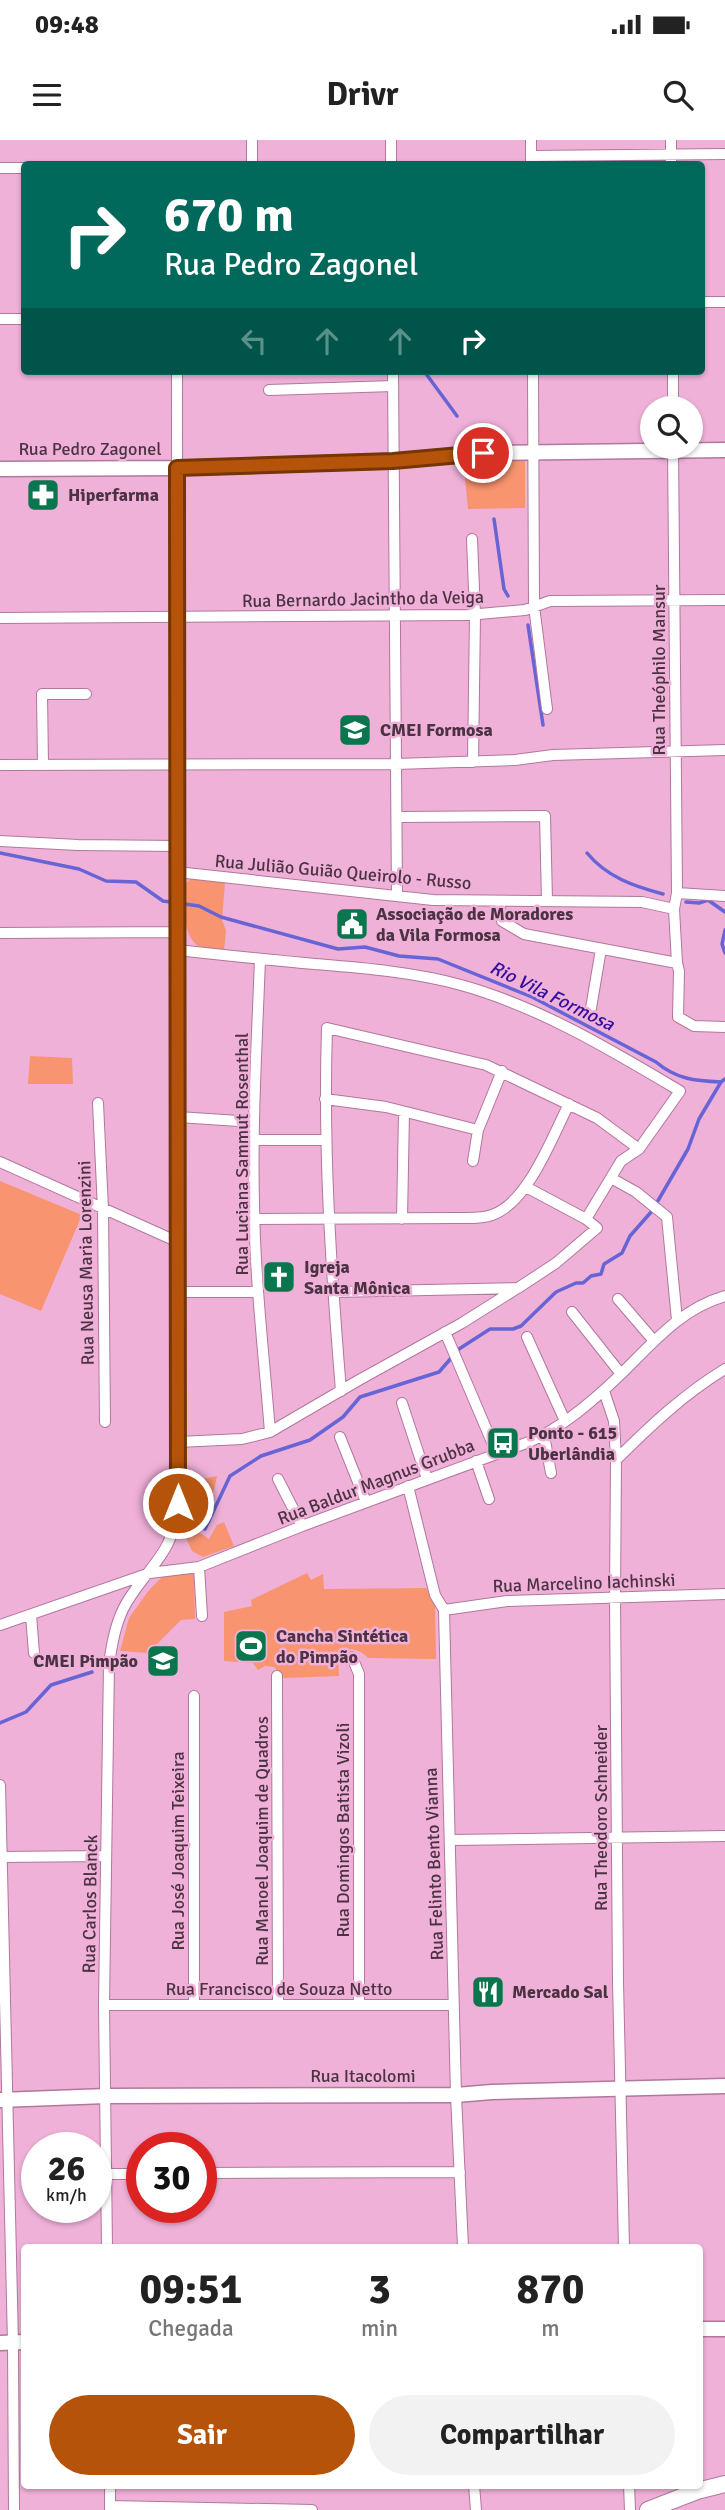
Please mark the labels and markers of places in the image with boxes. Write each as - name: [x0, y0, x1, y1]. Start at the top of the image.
- pin: [453, 423, 513, 483]
- pharmacy icon: Hiperfarma: [24, 476, 62, 514]
- place label: Hiperfarma: [68, 484, 159, 506]
- school or university icon: CMEI Formosa: [336, 711, 374, 749]
- place label: CMEI Formosa: [380, 719, 493, 741]
- place label: Associação de Moradores da Vila Formosa: [376, 903, 573, 946]
- public building icon: Associação de Moradores da Vila Formosa: [333, 905, 371, 943]
- place label: Igreja Santa Mônica: [304, 1256, 410, 1299]
- church icon: Igreja Santa Mônica: [260, 1258, 298, 1296]
- place label: Ponto - 615 Uberlândia: [528, 1422, 617, 1465]
- bus stop icon: Ponto - 615 Uberlândia: [484, 1424, 522, 1462]
- place label: Cancha Sintética do Pimpão: [276, 1625, 408, 1668]
- sports icon: Cancha Sintética do Pimpão: [232, 1627, 270, 1665]
- school or university icon: CMEI Pimpão: [144, 1642, 182, 1680]
- place label: CMEI Pimpão: [33, 1650, 138, 1672]
- restaurant icon: Mercado Sal: [469, 1973, 507, 2011]
- place label: Mercado Sal: [512, 1981, 609, 2003]

